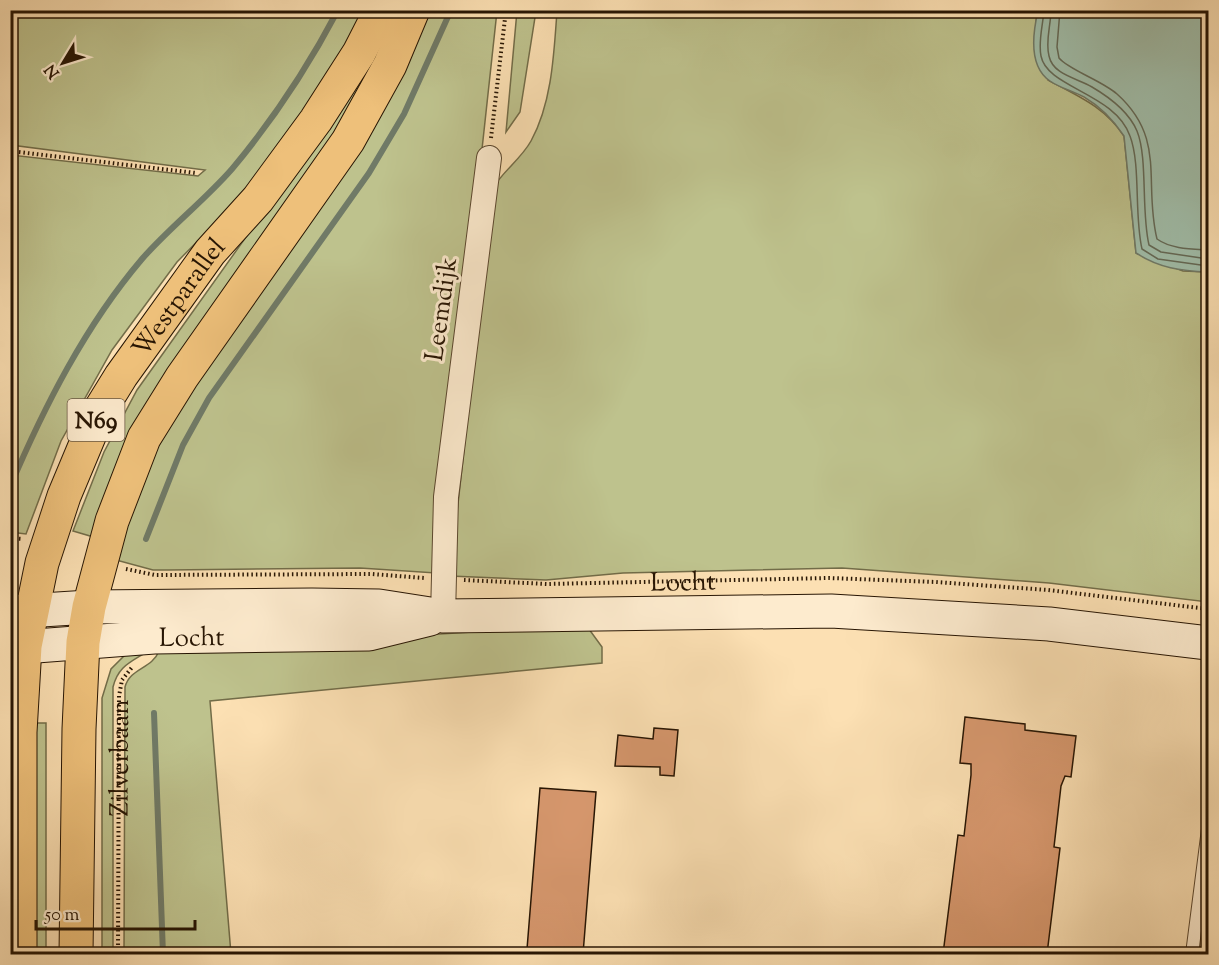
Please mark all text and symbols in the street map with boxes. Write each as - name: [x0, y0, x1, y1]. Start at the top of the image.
- north arrow: [33, 33, 93, 93]
- text: N: [40, 58, 66, 83]
- street label: Westparallel: [124, 231, 235, 366]
- street label: Leemdijk: [417, 255, 468, 364]
- road number: N69: [68, 399, 124, 441]
- street label: Locht: [650, 564, 716, 603]
- street label: Locht: [159, 620, 225, 658]
- street label: Zilverbaan: [103, 699, 140, 817]
- scale bar: [36, 893, 195, 931]
- text: 50 m: [44, 903, 80, 929]

